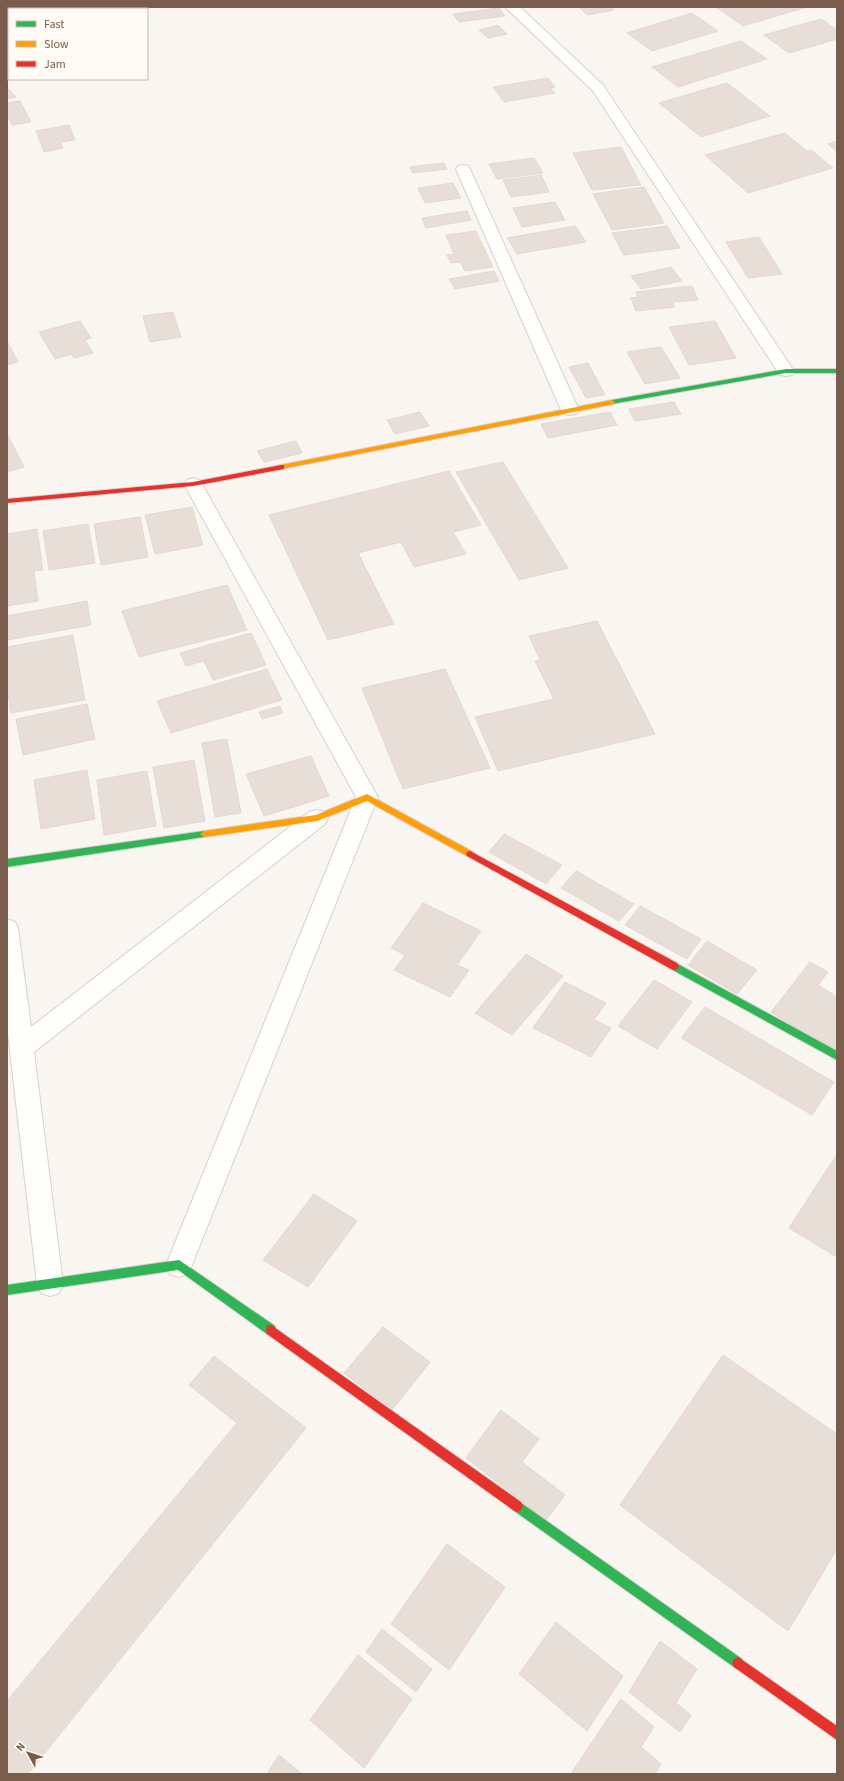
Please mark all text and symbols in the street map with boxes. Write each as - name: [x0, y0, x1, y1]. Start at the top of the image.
- legend: [8, 8, 148, 80]
- text: Fast: [44, 16, 64, 33]
- text: Slow: [44, 36, 69, 53]
- text: Jam: [44, 56, 66, 73]
- north arrow: [8, 1733, 48, 1773]
- text: N: [12, 1739, 29, 1755]

